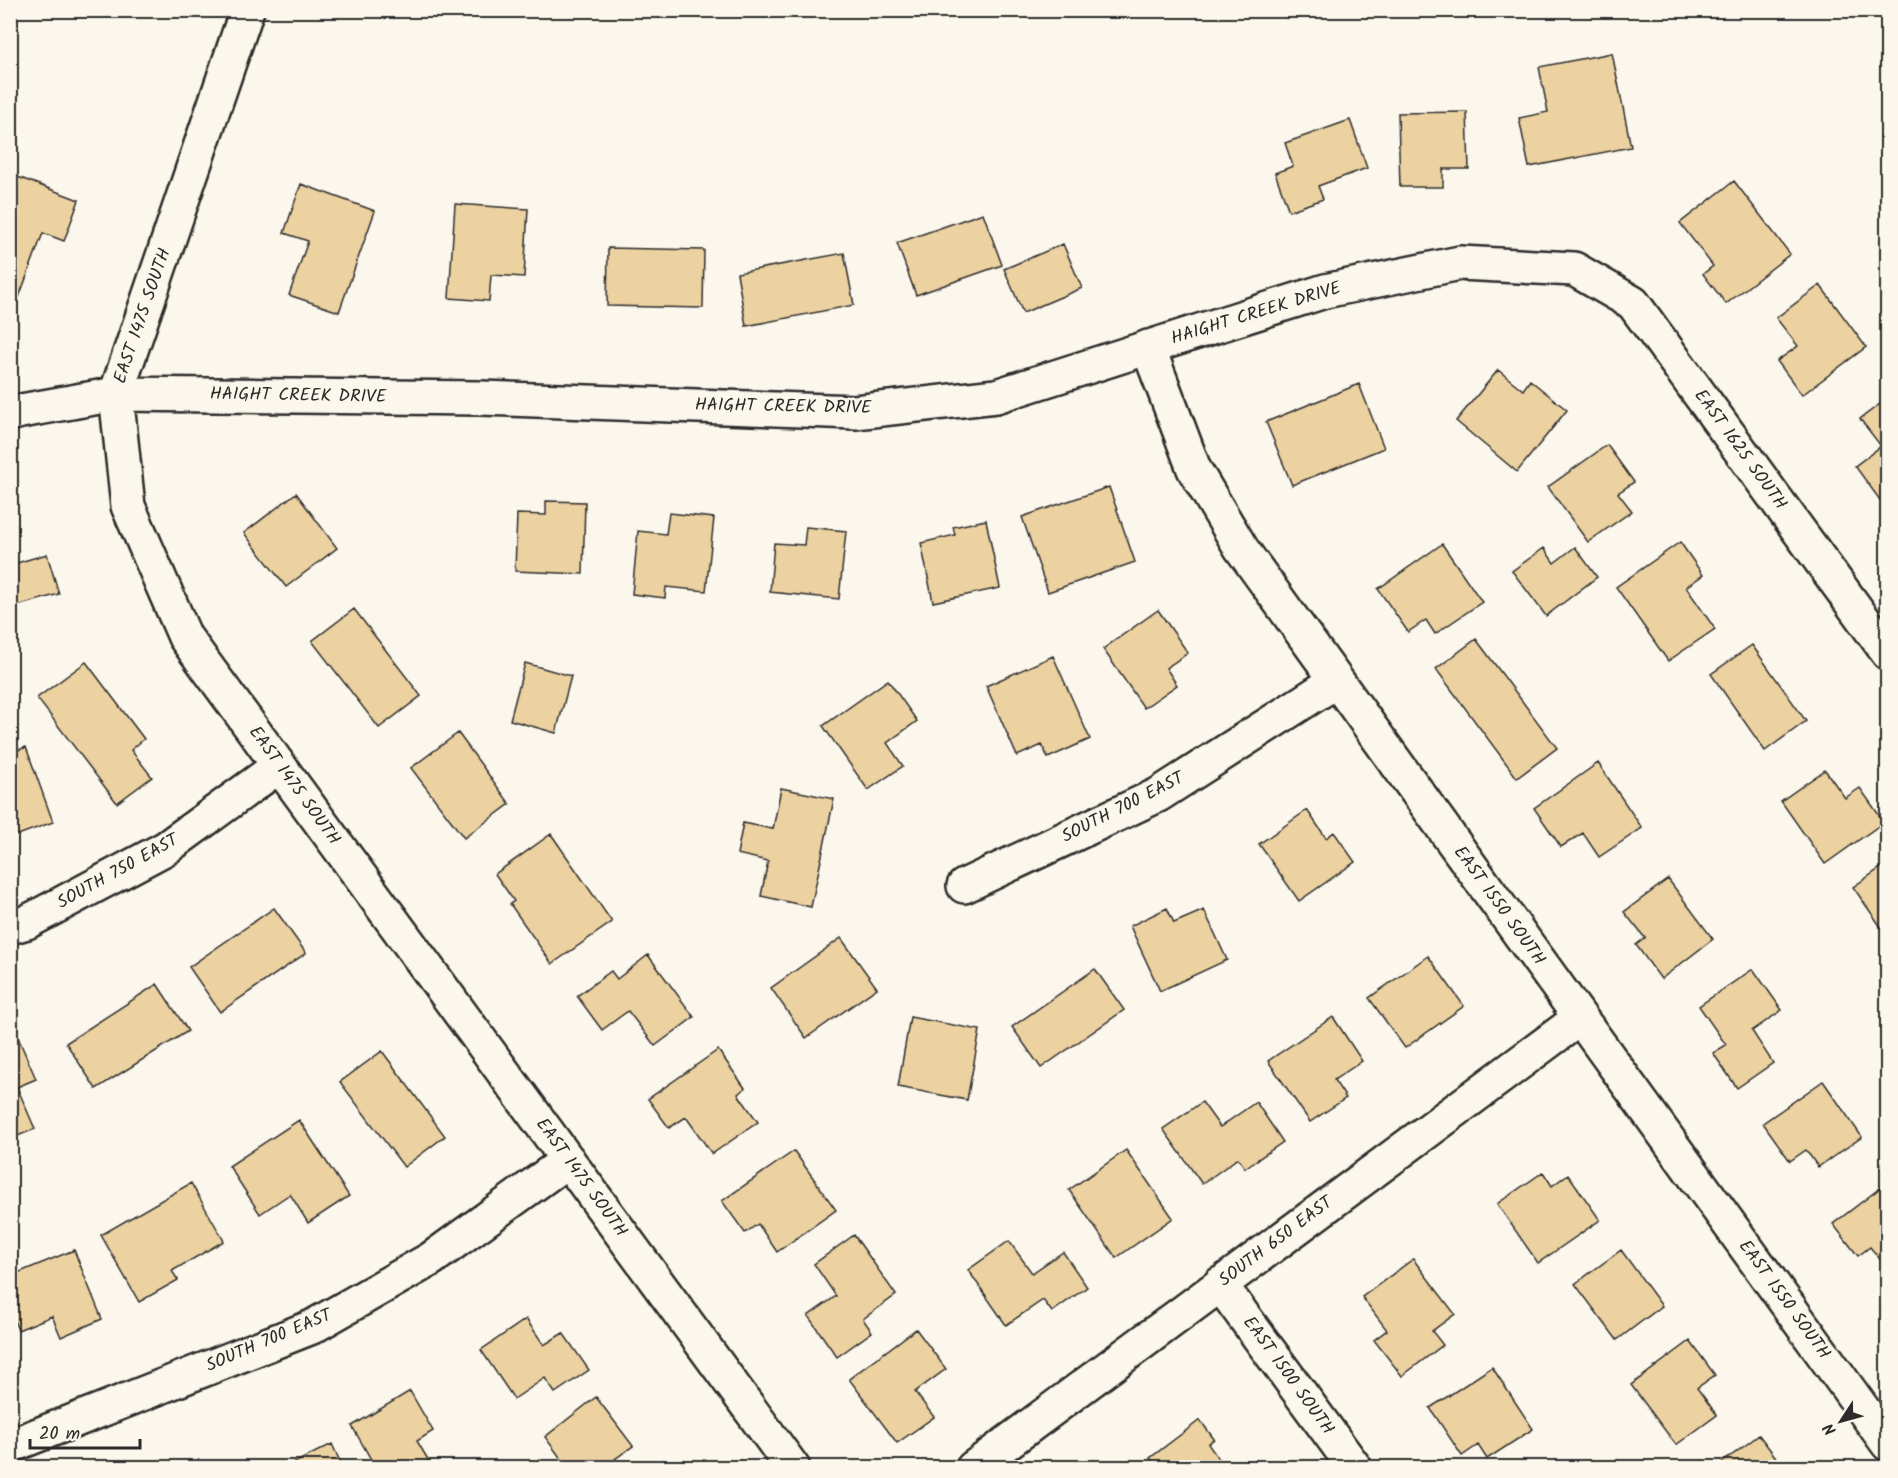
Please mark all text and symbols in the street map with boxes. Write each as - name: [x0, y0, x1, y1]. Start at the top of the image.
- street label: EAST 1475 SOUTH: [106, 244, 180, 388]
- street label: HAIGHT CREEK DRIVE: [1167, 274, 1345, 354]
- street label: HAIGHT CREEK DRIVE: [210, 380, 387, 412]
- street label: EAST 1625 SOUTH: [1686, 383, 1794, 517]
- street label: HAIGHT CREEK DRIVE: [695, 391, 872, 423]
- street label: EAST 1475 SOUTH: [241, 720, 347, 852]
- street label: SOUTH 700 EAST: [1057, 764, 1191, 851]
- street label: SOUTH 750 EAST: [52, 826, 185, 917]
- street label: EAST 1550 SOUTH: [1445, 840, 1553, 972]
- street label: EAST 1475 SOUTH: [528, 1112, 634, 1244]
- street label: SOUTH 650 EAST: [1213, 1188, 1340, 1295]
- street label: EAST 1550 SOUTH: [1730, 1234, 1838, 1366]
- street label: SOUTH 700 EAST: [201, 1301, 338, 1381]
- street label: EAST 1500 SOUTH: [1235, 1310, 1341, 1442]
- north arrow: [1811, 1391, 1871, 1451]
- scale bar: [30, 1412, 140, 1450]
- text: N: [1817, 1417, 1843, 1440]
- text: 20 m: [39, 1420, 80, 1449]

